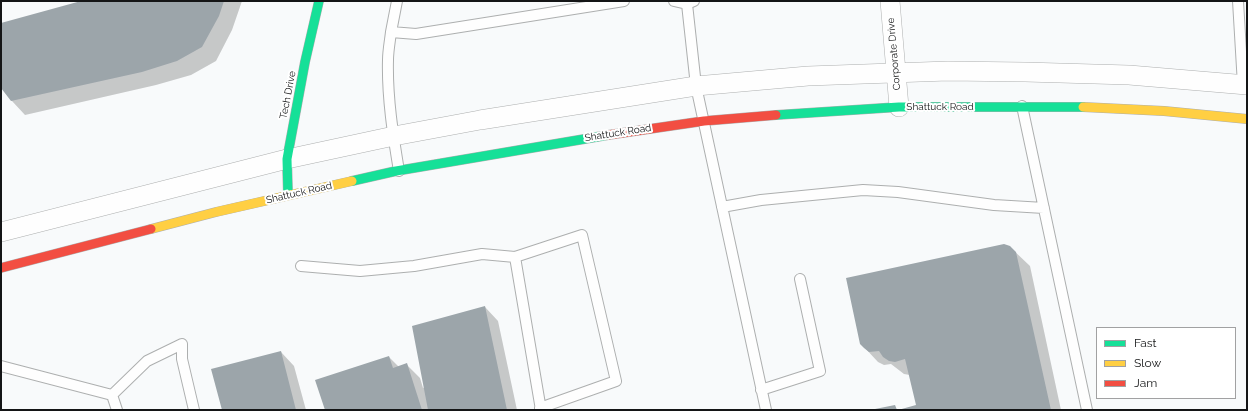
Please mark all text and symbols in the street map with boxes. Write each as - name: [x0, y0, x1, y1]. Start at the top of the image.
- street label: Corporate Drive: [885, 17, 903, 91]
- street label: Tech Drive: [277, 70, 299, 120]
- street label: Shattuck Road: [906, 101, 974, 113]
- street label: Shattuck Road: [584, 122, 652, 144]
- street label: Shattuck Road: [265, 180, 333, 206]
- legend: [1096, 327, 1236, 399]
- text: Fast: [1134, 336, 1157, 350]
- text: Slow: [1134, 356, 1161, 370]
- text: Jam: [1134, 376, 1157, 390]

